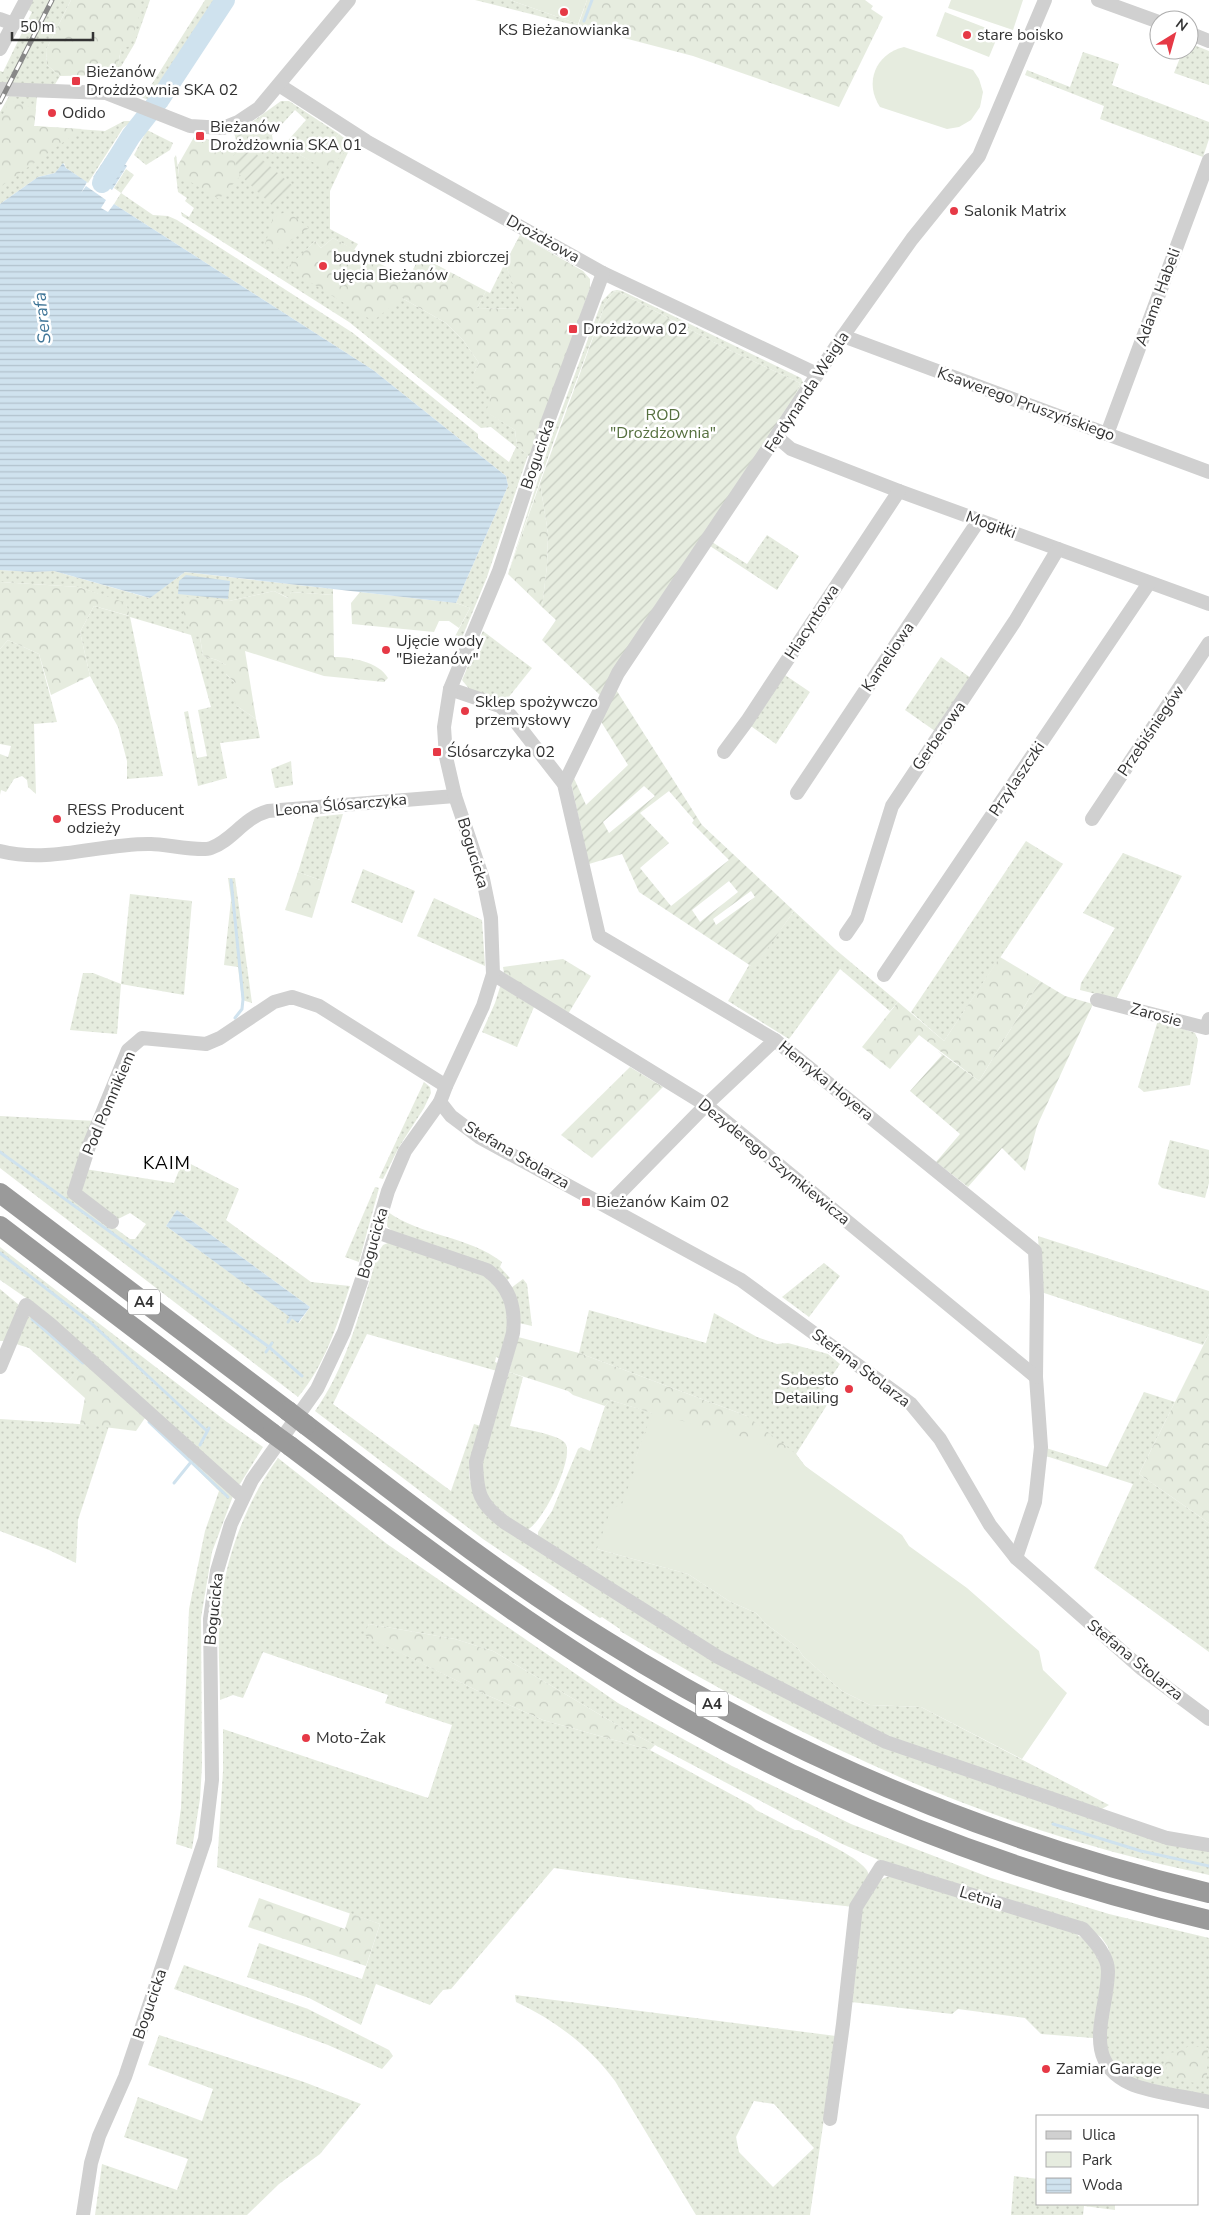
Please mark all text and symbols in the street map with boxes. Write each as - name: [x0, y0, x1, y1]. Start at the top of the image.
- marker: KS Bieżanowianka: [558, 6, 570, 18]
- scale bar: [12, 10, 94, 42]
- north arrow: [1149, 10, 1199, 60]
- text: N: [1172, 14, 1191, 36]
- text: 50 m: [20, 17, 55, 37]
- place label: KS Bieżanowianka: [498, 19, 630, 41]
- place label: stare boisko: [977, 24, 1063, 46]
- marker: stare boisko: [961, 29, 973, 41]
- place label: Bieżanów Drożdżownia SKA 02: [86, 61, 238, 101]
- marker: Bieżanów Drożdżownia SKA 02: [70, 75, 82, 87]
- place label: Odido: [62, 102, 106, 124]
- marker: Odido: [46, 107, 58, 119]
- place label: Bieżanów Drożdżownia SKA 01: [210, 116, 362, 156]
- marker: Bieżanów Drożdżownia SKA 01: [194, 130, 206, 142]
- place label: Salonik Matrix: [964, 200, 1067, 222]
- marker: Salonik Matrix: [948, 205, 960, 217]
- street label: Drożdżowa: [502, 210, 584, 268]
- street label: Adama Habeli: [1130, 245, 1186, 349]
- place label: budynek studni zbiorczej ujęcia Bieżanów: [333, 246, 509, 286]
- marker: budynek studni zbiorczej ujęcia Bieżanów: [317, 260, 329, 272]
- water label: Serafa: [27, 291, 57, 345]
- place label: Drożdżowa 02: [583, 318, 687, 340]
- marker: Drożdżowa 02: [567, 323, 579, 335]
- street label: Ferdynanda Weigla: [760, 327, 854, 457]
- street label: Ksawerego Pruszyńskiego: [934, 362, 1118, 446]
- park label: ROD "Drożdżownia": [610, 404, 716, 444]
- street label: Bogucicka: [516, 416, 560, 492]
- street label: Mogiłki: [963, 506, 1019, 544]
- street label: Hiacyntowa: [780, 580, 844, 664]
- street label: Kameliowa: [857, 618, 919, 696]
- place label: Ujęcie wody "Bieżanów": [396, 630, 484, 670]
- marker: Ujęcie wody "Bieżanów": [380, 644, 392, 656]
- street label: Przebiśniegów: [1112, 681, 1190, 781]
- place label: Sklep spożywczo przemysłowy: [475, 691, 598, 731]
- street label: Gerberowa: [907, 697, 971, 775]
- marker: Sklep spożywczo przemysłowy: [459, 705, 471, 717]
- street label: Przylaszczki: [984, 737, 1050, 821]
- place label: Ślósarczyka 02: [447, 741, 555, 763]
- marker: Ślósarczyka 02: [431, 746, 443, 758]
- street label: Leona Ślósarczyka: [274, 788, 408, 822]
- place label: RESS Producent odzieży: [67, 799, 184, 839]
- marker: RESS Producent odzieży: [51, 813, 63, 825]
- street label: Bogucicka: [452, 815, 494, 891]
- street label: Zarosie: [1128, 998, 1184, 1032]
- street label: Henryka Hoyera: [774, 1036, 878, 1126]
- street label: Pod Pomnikiem: [77, 1048, 141, 1158]
- street label: Dezyderego Szymkiewicza: [693, 1094, 855, 1230]
- street label: Stefana Stolarza: [460, 1116, 574, 1194]
- district label: KAIM: [143, 1151, 191, 1175]
- place label: Bieżanów Kaim 02: [596, 1191, 729, 1213]
- marker: Bieżanów Kaim 02: [580, 1196, 592, 1208]
- street label: Bogucicka: [352, 1205, 394, 1281]
- road number: A4: [128, 1290, 160, 1314]
- street label: Stefana Stolarza: [807, 1324, 915, 1412]
- place label: Sobesto Detailing: [774, 1369, 839, 1409]
- marker: Sobesto Detailing: [843, 1383, 855, 1395]
- street label: Bogucicka: [199, 1572, 229, 1646]
- street label: Stefana Stolarza: [1082, 1614, 1188, 1706]
- road number: A4: [696, 1692, 728, 1716]
- place label: Moto-Żak: [316, 1727, 387, 1749]
- marker: Moto-Żak: [300, 1732, 312, 1744]
- street label: Letnia: [957, 1881, 1005, 1915]
- street label: Bogucicka: [128, 1966, 172, 2042]
- place label: Zamiar Garage: [1056, 2058, 1162, 2080]
- marker: Zamiar Garage: [1040, 2063, 1052, 2075]
- legend: [1036, 2115, 1199, 2205]
- text: Ulica: [1082, 2125, 1116, 2145]
- text: Park: [1082, 2150, 1112, 2170]
- text: Woda: [1082, 2175, 1123, 2195]

